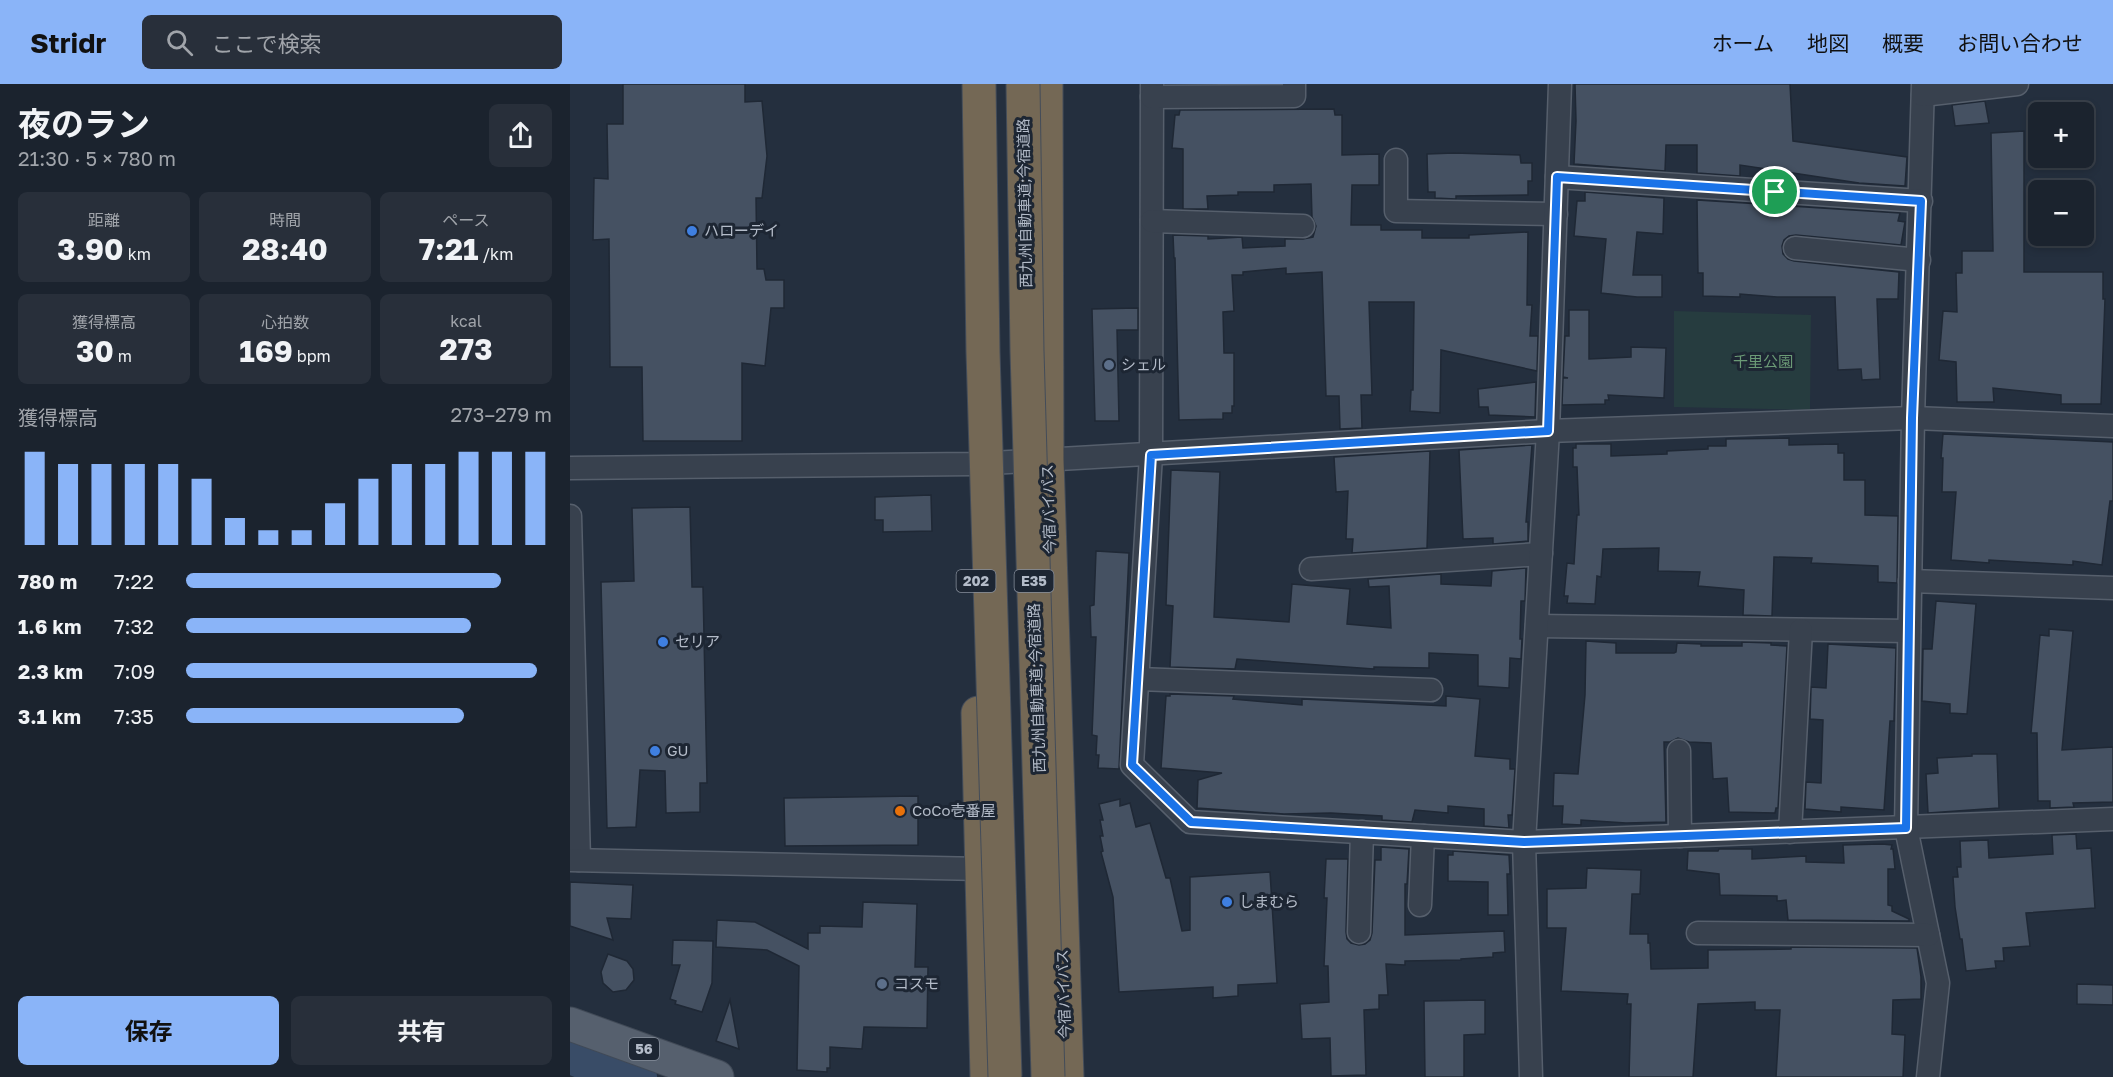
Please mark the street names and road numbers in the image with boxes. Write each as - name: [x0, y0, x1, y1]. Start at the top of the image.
- street label: 西九州自動車道;今宿道路: [1014, 118, 1034, 288]
- street label: 今宿バイパス: [1037, 464, 1059, 554]
- road number: 202: [956, 570, 996, 592]
- road number: E35: [1014, 570, 1054, 592]
- street label: 西九州自動車道;今宿道路: [1024, 603, 1048, 773]
- street label: 今宿バイパス: [1052, 949, 1074, 1039]
- road number: 56: [629, 1038, 659, 1060]

